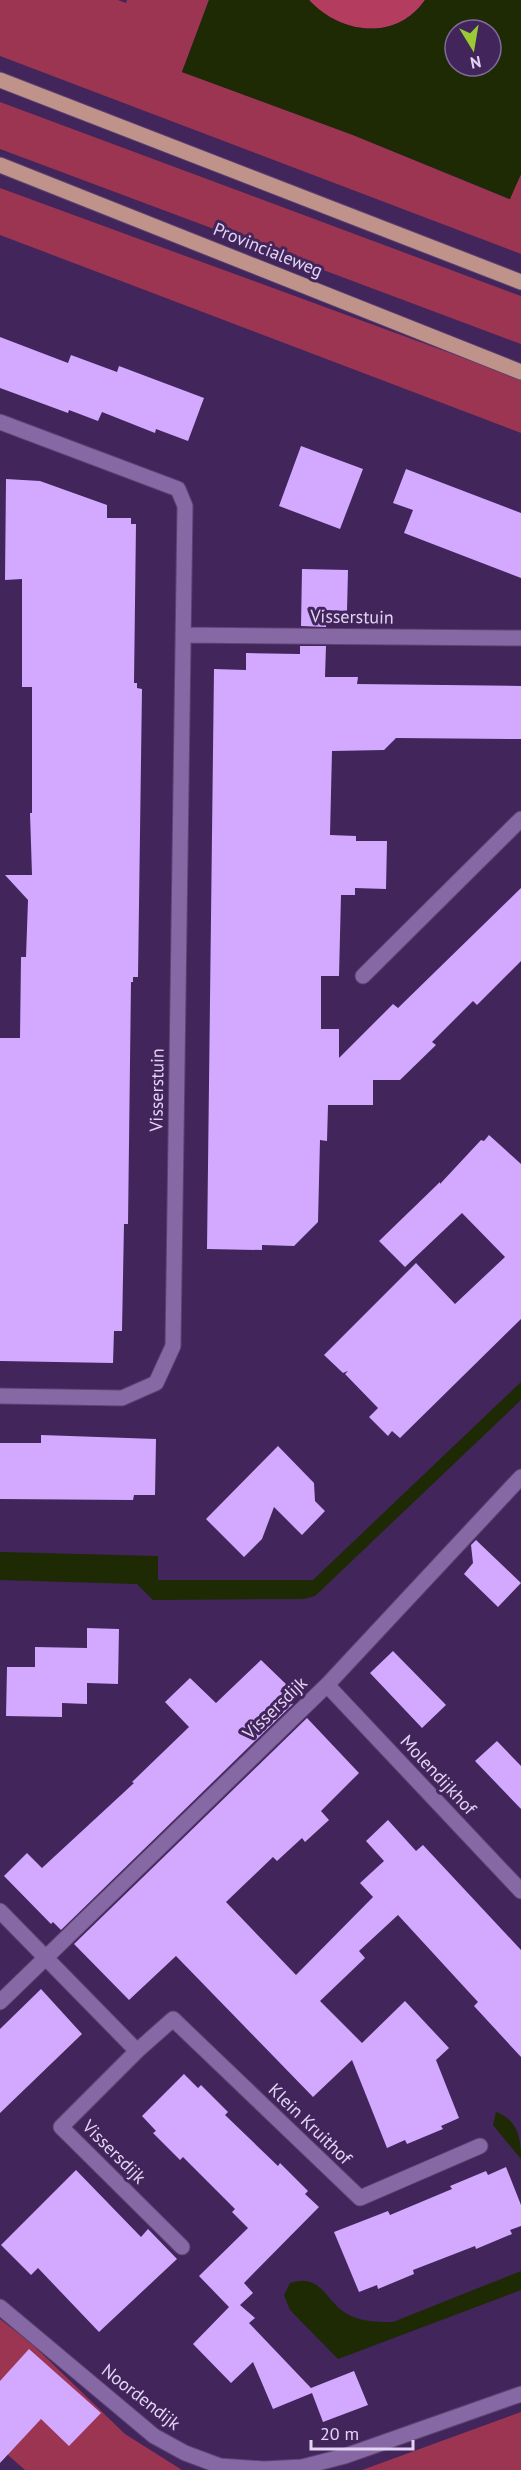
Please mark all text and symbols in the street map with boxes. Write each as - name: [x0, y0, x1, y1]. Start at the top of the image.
- north arrow: [443, 18, 503, 78]
- text: N: [469, 52, 483, 74]
- street label: Provincialeweg: [210, 217, 326, 282]
- street label: Visserstuin: [309, 604, 394, 629]
- street label: Visserstuin: [144, 1048, 169, 1133]
- street label: Vissersdijk: [237, 1671, 312, 1745]
- street label: Molendijkhof: [395, 1730, 482, 1820]
- street label: Klein Kruithof: [264, 2078, 358, 2170]
- street label: Vissersdijk: [77, 2114, 151, 2189]
- street label: Noordendijk: [97, 2359, 186, 2435]
- scale bar: [311, 2413, 413, 2451]
- text: 20 m: [320, 2422, 359, 2445]

